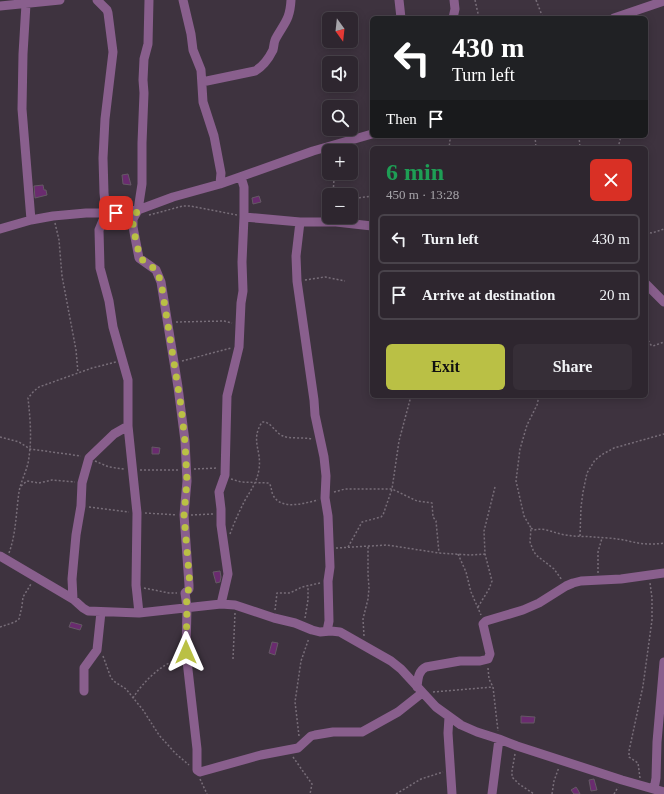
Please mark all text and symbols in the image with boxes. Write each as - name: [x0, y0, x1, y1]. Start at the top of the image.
- north arrow: [322, 12, 358, 48]
- map controls: [322, 12, 358, 224]
- icon: left: [386, 32, 438, 84]
- text: 430 m: [452, 32, 524, 63]
- button: sound: [322, 56, 358, 92]
- text: Turn left: [452, 65, 515, 85]
- button: search: [322, 100, 358, 136]
- icon: arrive: [425, 108, 447, 130]
- text: Then: [386, 111, 417, 127]
- button: +: [322, 144, 358, 180]
- text: 6 min: [386, 159, 444, 185]
- button: close: [590, 159, 632, 201]
- text: 450 m · 13:28: [386, 187, 459, 202]
- button: −: [322, 188, 358, 224]
- pin: [99, 196, 133, 230]
- icon: arrive: [105, 202, 127, 224]
- icon: left: [388, 228, 410, 250]
- text: Turn left: [422, 231, 479, 247]
- text: 430 m: [592, 231, 630, 247]
- icon: arrive: [388, 284, 410, 306]
- text: Arrive at destination: [422, 287, 555, 303]
- text: 20 m: [600, 287, 630, 303]
- button: Exit: [386, 344, 505, 390]
- button: Share: [513, 344, 632, 390]
- position arrow: [165, 631, 207, 673]

